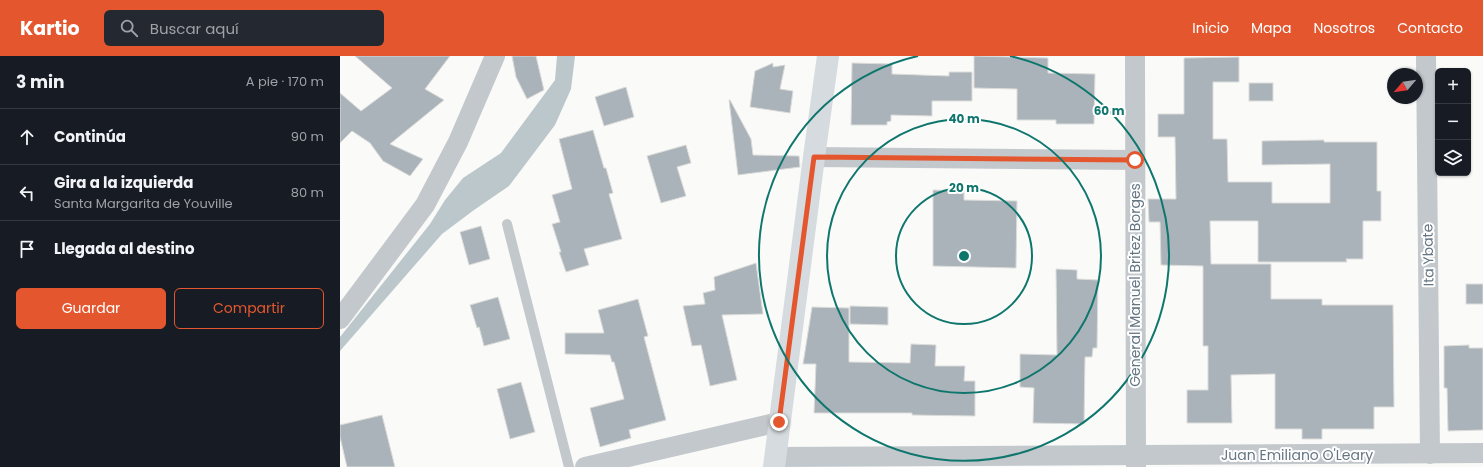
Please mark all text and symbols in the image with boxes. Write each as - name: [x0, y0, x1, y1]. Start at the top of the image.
- search box: [104, 10, 384, 46]
- text: Kartio: [20, 15, 80, 42]
- icon: search: [118, 17, 140, 39]
- text: Buscar aquí: [150, 18, 239, 39]
- text: Inicio: [1192, 18, 1229, 38]
- text: Mapa: [1251, 18, 1292, 38]
- text: Nosotros: [1314, 18, 1375, 38]
- text: Contacto: [1397, 18, 1463, 38]
- north arrow: [1387, 68, 1423, 104]
- map controls: [1435, 68, 1471, 176]
- button: +: [1435, 68, 1471, 104]
- text: 3 min: [16, 70, 64, 94]
- text: A pie · 170 m: [246, 72, 324, 91]
- text: 60 m: [1094, 102, 1125, 119]
- button: −: [1435, 104, 1471, 140]
- text: 40 m: [948, 110, 980, 127]
- icon: ahead: [16, 126, 38, 148]
- text: Continúa: [54, 126, 126, 147]
- text: 90 m: [291, 127, 324, 146]
- button: layers: [1435, 140, 1471, 176]
- route start: [1126, 151, 1144, 169]
- text: Gira a la izquierda: [54, 172, 193, 193]
- text: 20 m: [949, 179, 979, 196]
- icon: left: [16, 182, 38, 204]
- text: 80 m: [291, 183, 324, 202]
- street label: General Manuel Britez Borges: [1125, 183, 1145, 387]
- text: Santa Margarita de Youville: [54, 194, 233, 213]
- street label: Ita Ybate: [1417, 223, 1439, 286]
- icon: arrive: [16, 238, 38, 260]
- text: Llegada al destino: [54, 238, 195, 259]
- centre of rings: [957, 249, 971, 263]
- button: Guardar: [16, 288, 166, 329]
- button: Compartir: [174, 288, 324, 329]
- route end: [770, 413, 788, 431]
- street label: Juan Emiliano O'Leary: [1221, 445, 1373, 465]

